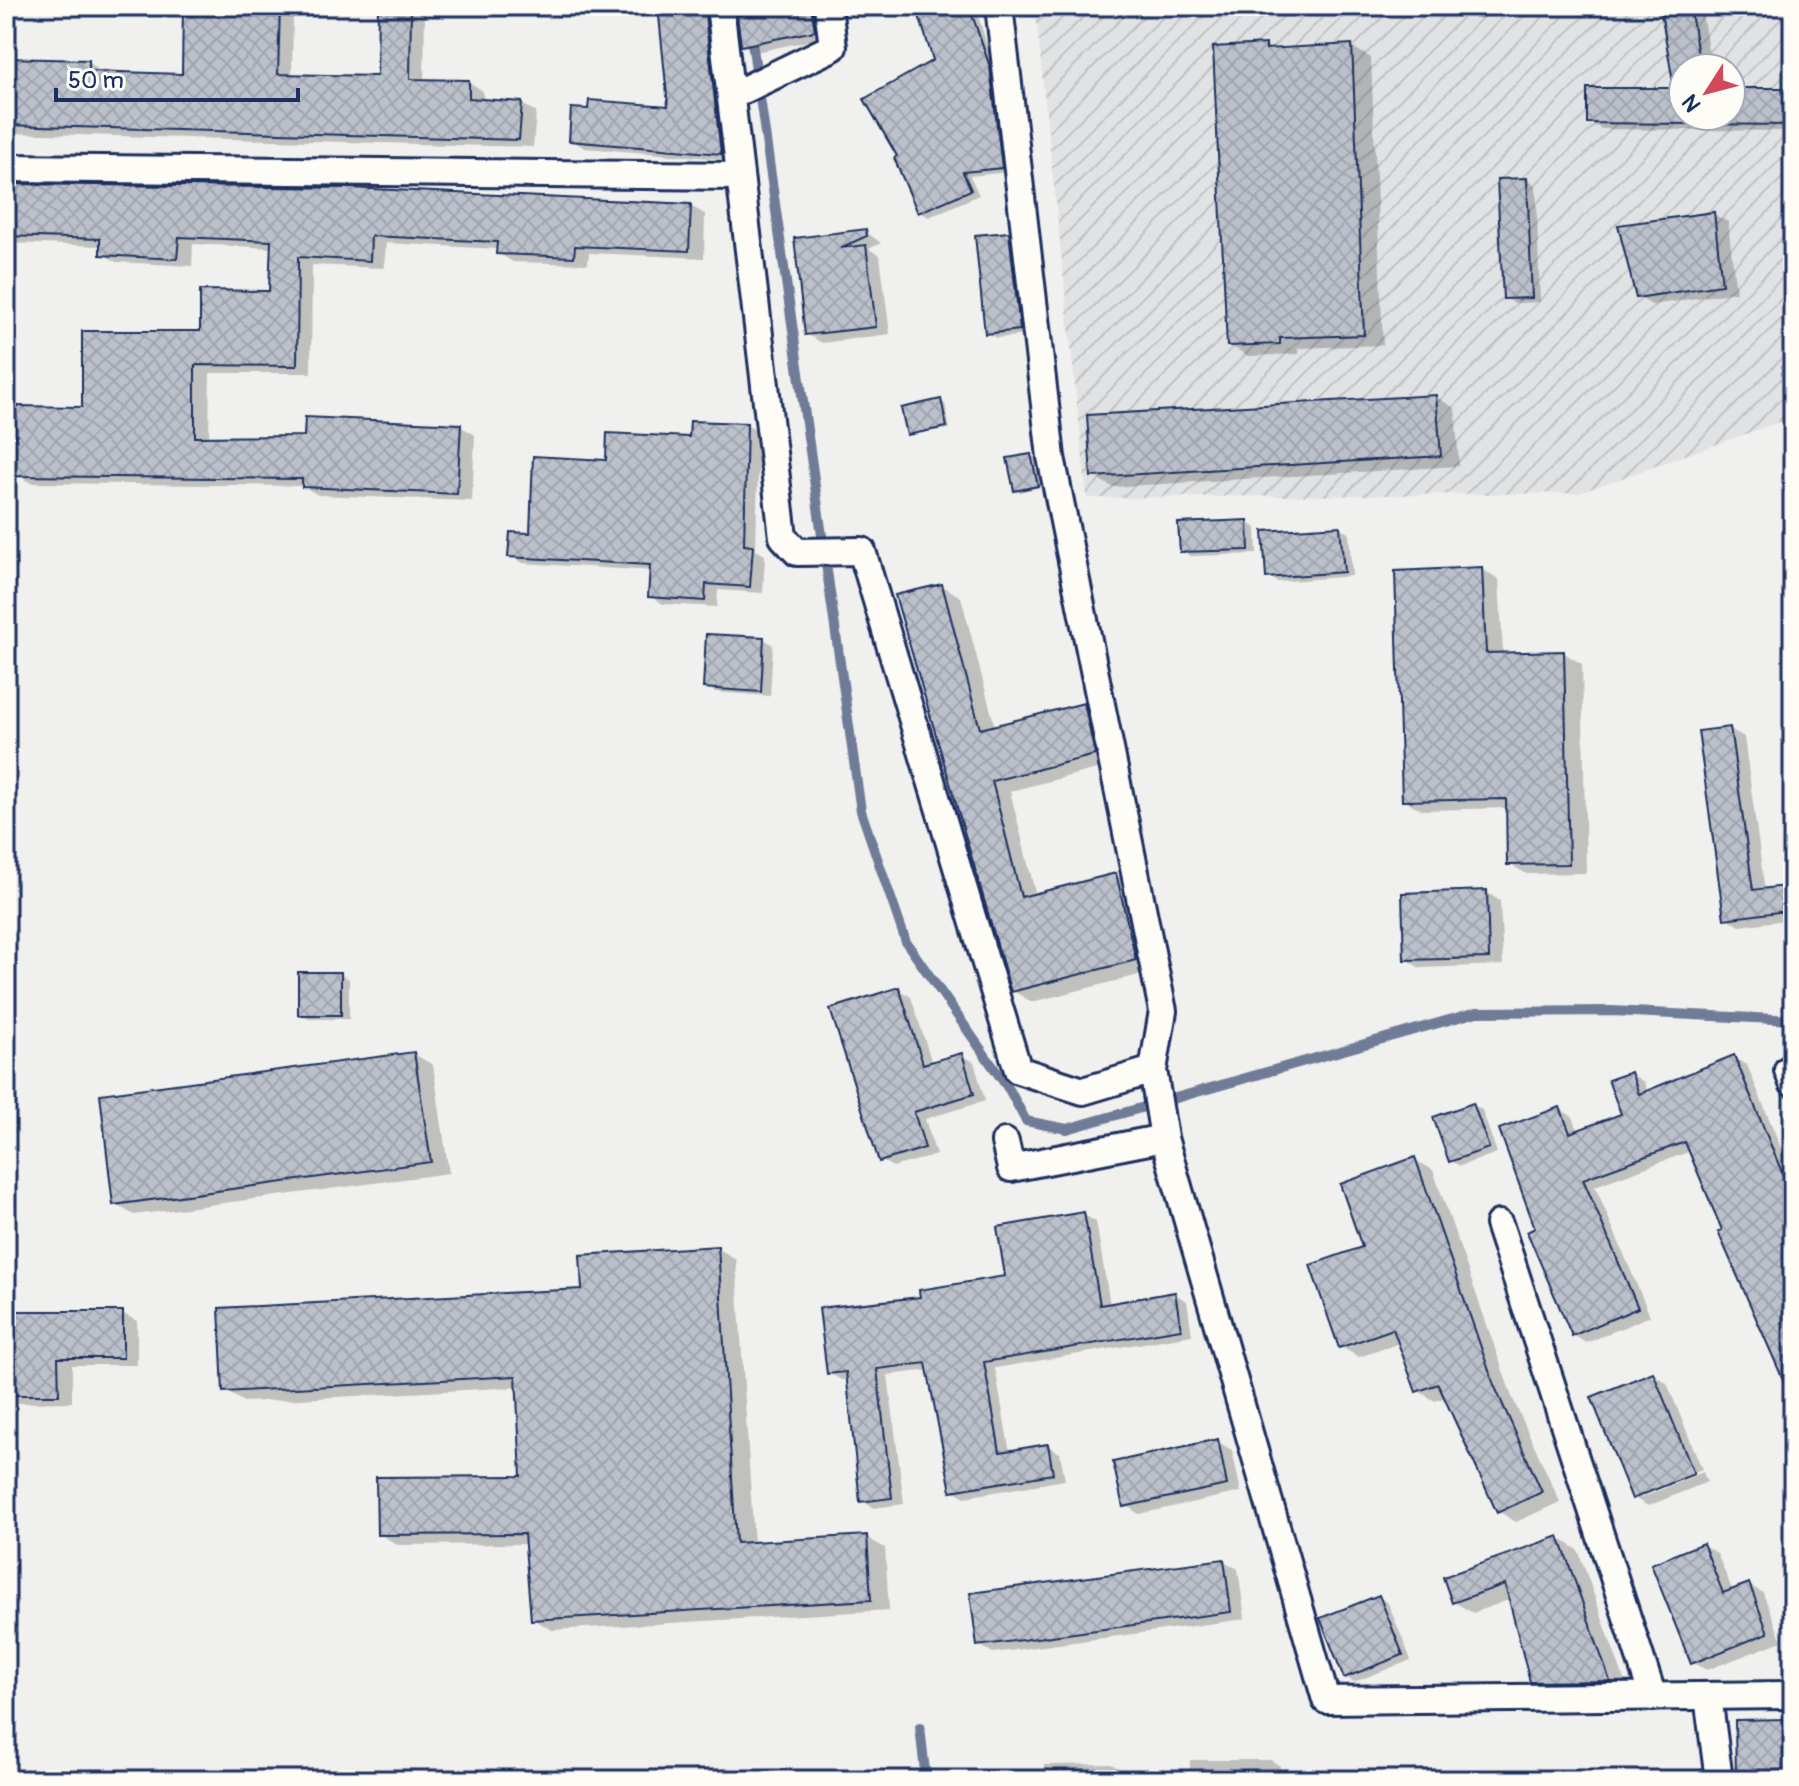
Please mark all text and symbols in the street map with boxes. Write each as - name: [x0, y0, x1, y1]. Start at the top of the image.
- scale bar: [56, 52, 298, 102]
- north arrow: [1667, 52, 1747, 132]
- text: 50 m: [68, 66, 124, 95]
- text: N: [1676, 89, 1707, 117]

